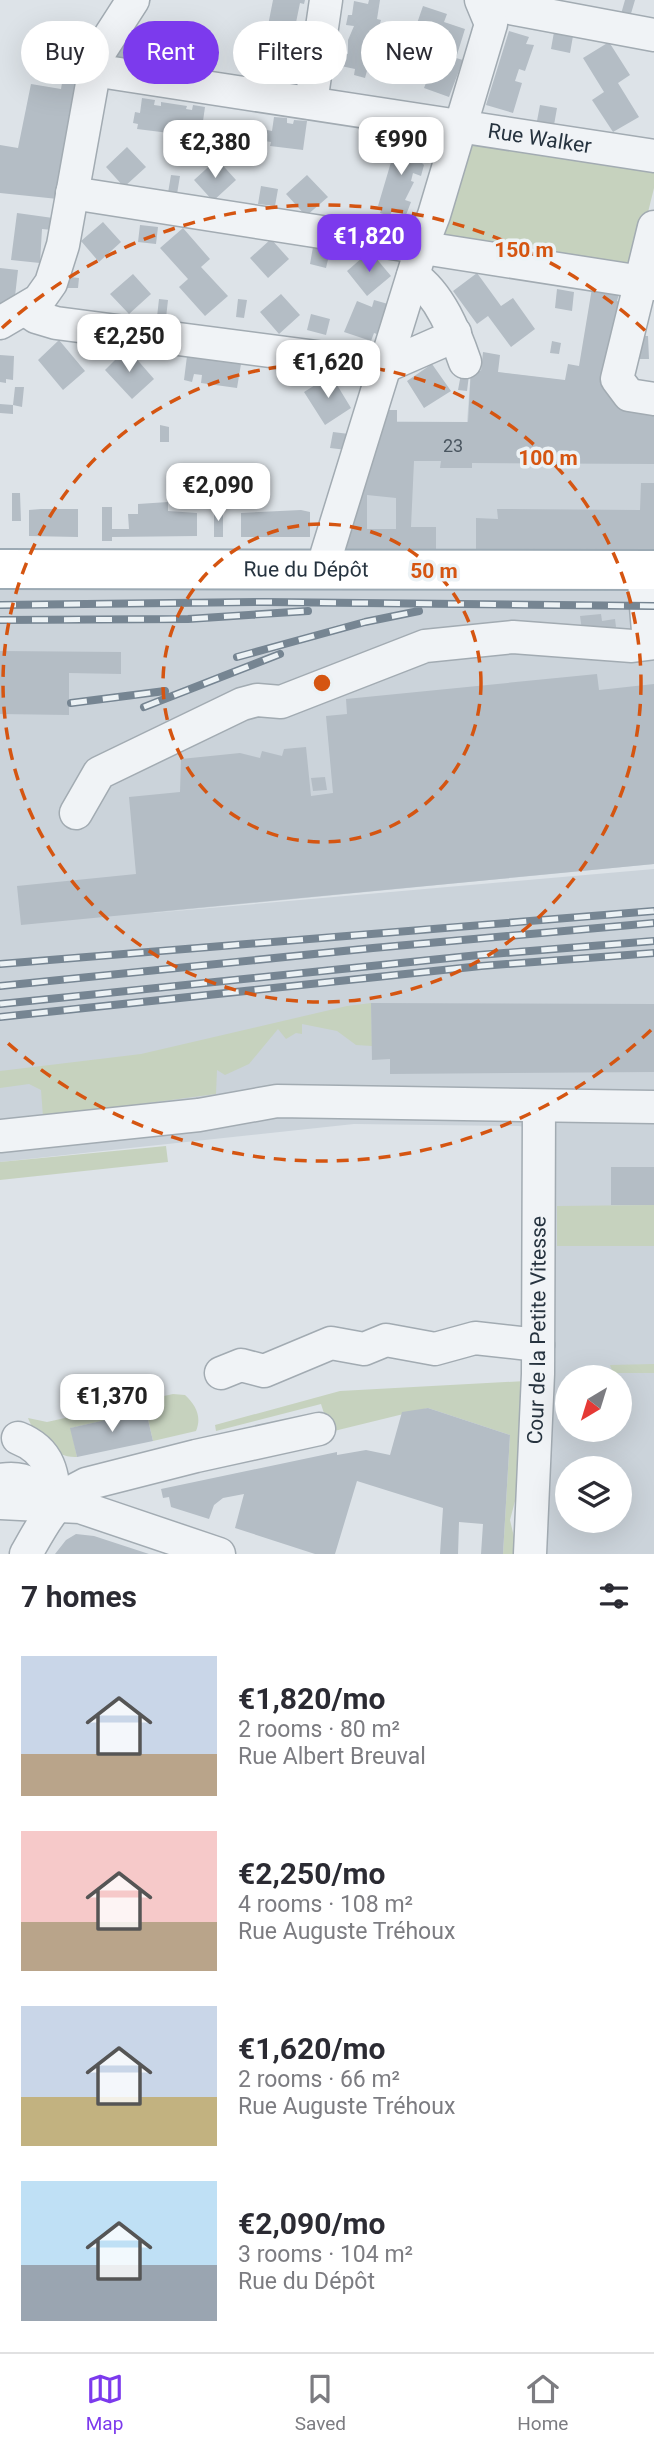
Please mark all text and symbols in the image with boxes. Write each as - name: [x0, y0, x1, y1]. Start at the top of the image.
- chip: Buy: [21, 21, 109, 84]
- chip: Rent: [123, 21, 219, 84]
- chip: Filters: [233, 21, 347, 84]
- chip: New: [361, 21, 457, 84]
- pin: €990: [360, 118, 442, 177]
- street label: Rue Walker: [486, 119, 593, 158]
- pin: €2,380: [158, 120, 272, 180]
- text: €990: [375, 126, 427, 153]
- text: €2,380: [179, 129, 251, 156]
- pin: €1,820: [312, 215, 426, 274]
- text: €1,820: [333, 223, 405, 250]
- text: 150 m: [494, 238, 554, 262]
- pin: €2,250: [72, 314, 186, 374]
- text: €2,250: [93, 323, 165, 350]
- pin: €1,620: [271, 340, 385, 400]
- text: €1,620: [292, 349, 364, 376]
- house number: 23: [443, 435, 463, 456]
- text: 100 m: [518, 446, 578, 470]
- pin: €2,090: [161, 463, 275, 523]
- text: €2,090: [182, 472, 254, 499]
- street label: Rue du Dépôt: [243, 557, 369, 582]
- text: 50 m: [410, 559, 458, 583]
- centre of rings: [310, 671, 334, 695]
- street label: Cour de la Petite Vitesse: [523, 1216, 551, 1445]
- north arrow: [555, 1365, 632, 1442]
- map controls: [555, 1365, 632, 1533]
- pin: €1,370: [55, 1374, 169, 1434]
- text: €1,370: [76, 1383, 148, 1410]
- button: layers: [555, 1456, 632, 1533]
- icon: filters: [595, 1577, 633, 1615]
- text: 7 homes: [21, 1579, 137, 1614]
- text: €1,820/mo: [238, 1681, 386, 1716]
- icon: home: [77, 1684, 161, 1768]
- text: 2 rooms · 80 m²: [238, 1716, 400, 1743]
- text: Rue Albert Breuval: [238, 1743, 426, 1770]
- text: €2,250/mo: [238, 1856, 386, 1891]
- icon: home: [77, 1859, 161, 1943]
- text: 4 rooms · 108 m²: [238, 1891, 413, 1918]
- text: Rue Auguste Tréhoux: [238, 1918, 455, 1945]
- text: €1,620/mo: [238, 2031, 386, 2066]
- icon: home: [77, 2034, 161, 2118]
- text: 2 rooms · 66 m²: [238, 2066, 400, 2093]
- text: Rue Auguste Tréhoux: [238, 2093, 455, 2120]
- text: €2,090/mo: [238, 2206, 386, 2241]
- icon: home: [77, 2209, 161, 2293]
- text: 3 rooms · 104 m²: [238, 2241, 413, 2268]
- text: Rue du Dépôt: [238, 2268, 375, 2295]
- tab: Map: [86, 2370, 124, 2435]
- tab: Saved: [295, 2370, 346, 2435]
- tab: Home: [517, 2370, 568, 2435]

